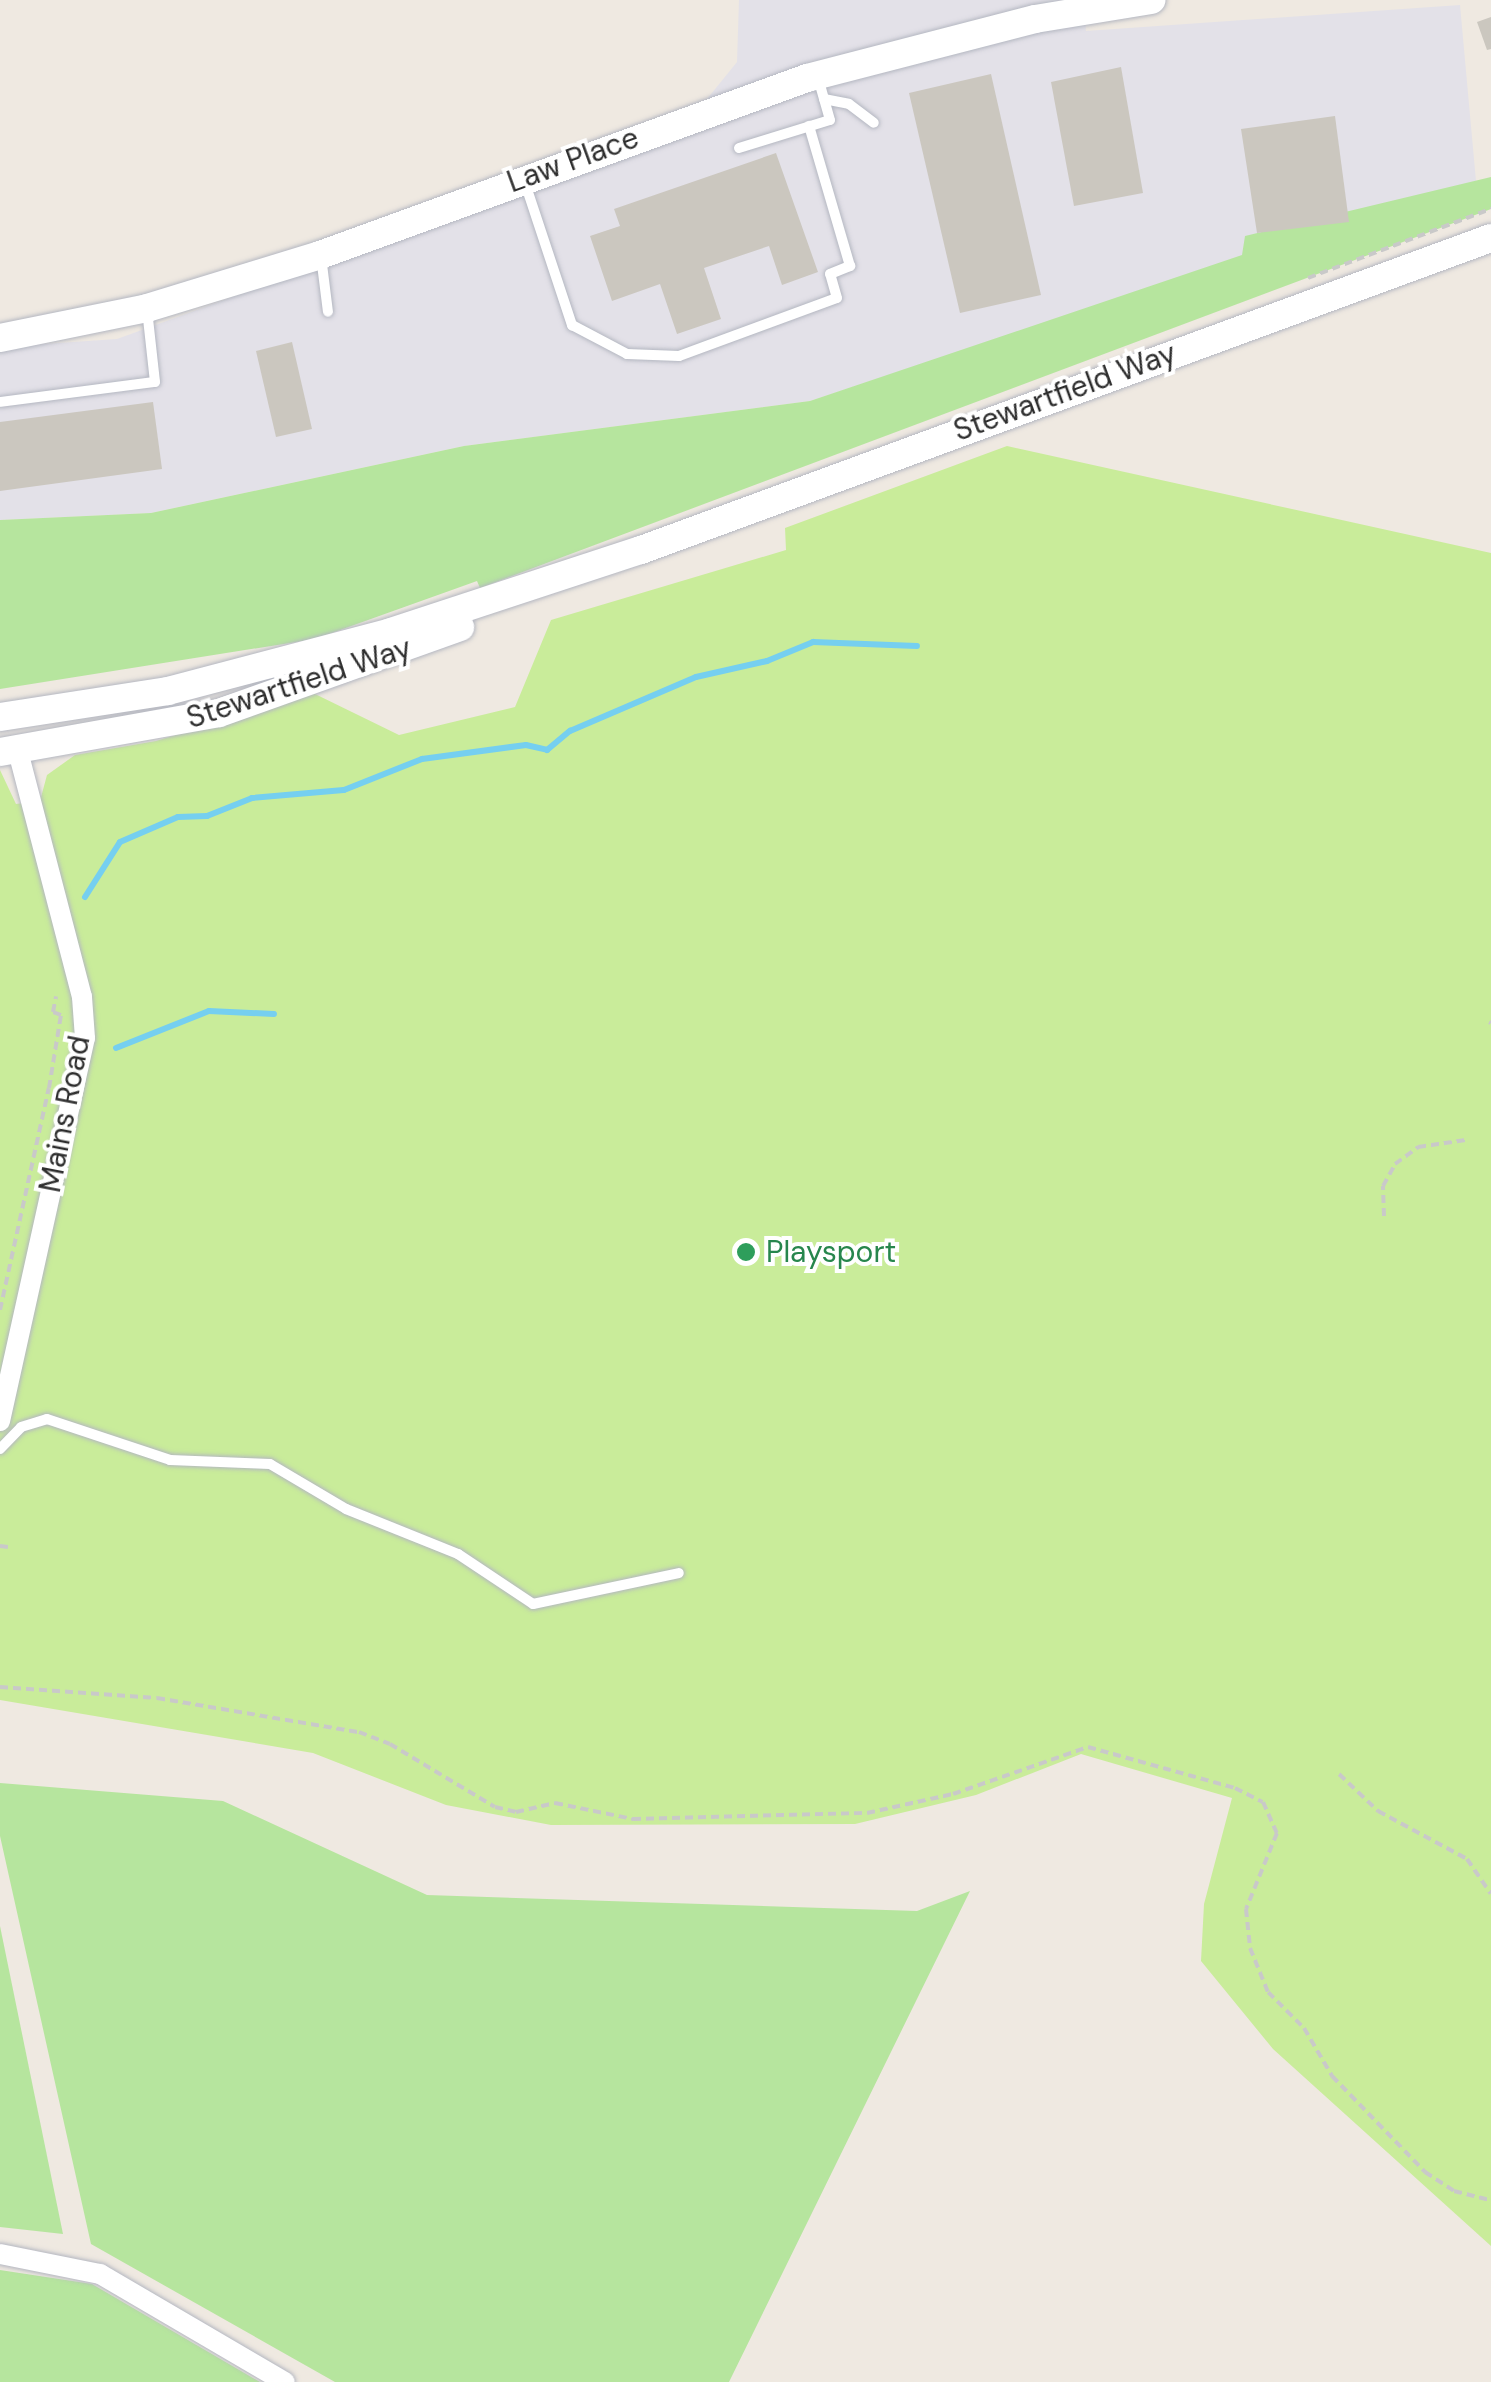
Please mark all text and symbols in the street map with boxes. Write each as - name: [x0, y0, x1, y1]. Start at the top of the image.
- street label: Law Place: [502, 120, 644, 200]
- street label: Stewartfield Way: [949, 335, 1181, 449]
- street label: Stewartfield Way: [182, 630, 416, 736]
- street label: Mains Road: [32, 1033, 98, 1195]
- place label: Playsport: [766, 1234, 896, 1270]
- marker: Playsport: [735, 1241, 757, 1263]

